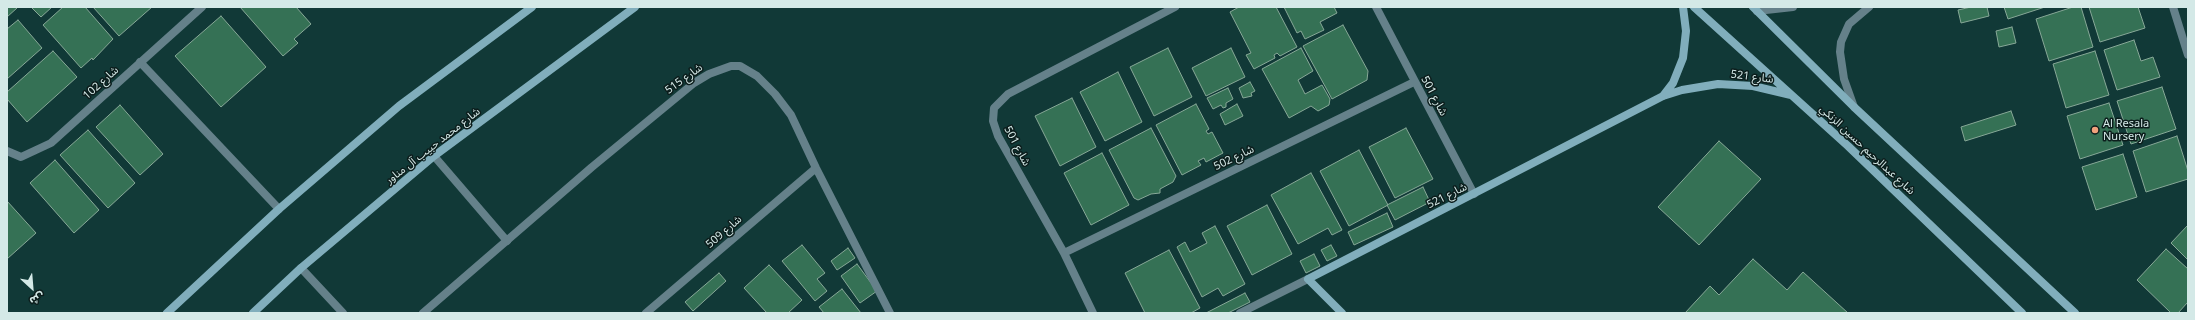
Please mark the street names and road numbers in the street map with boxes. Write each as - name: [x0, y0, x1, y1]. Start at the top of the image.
- street label: شارع 515: [663, 61, 705, 97]
- street label: شارع 102: [81, 64, 121, 102]
- street label: شارع 521: [1730, 68, 1774, 86]
- street label: شارع 501: [1418, 74, 1450, 118]
- street label: شارع عبدالرحيم حسين الزنكي: [1817, 102, 1917, 198]
- street label: شارع محمد حبيب آل مناور: [383, 105, 483, 187]
- street label: شارع 501: [1001, 124, 1033, 168]
- street label: شارع 502: [1212, 143, 1256, 173]
- street label: شارع 521: [1425, 180, 1469, 212]
- street label: شارع 509: [703, 213, 745, 251]

